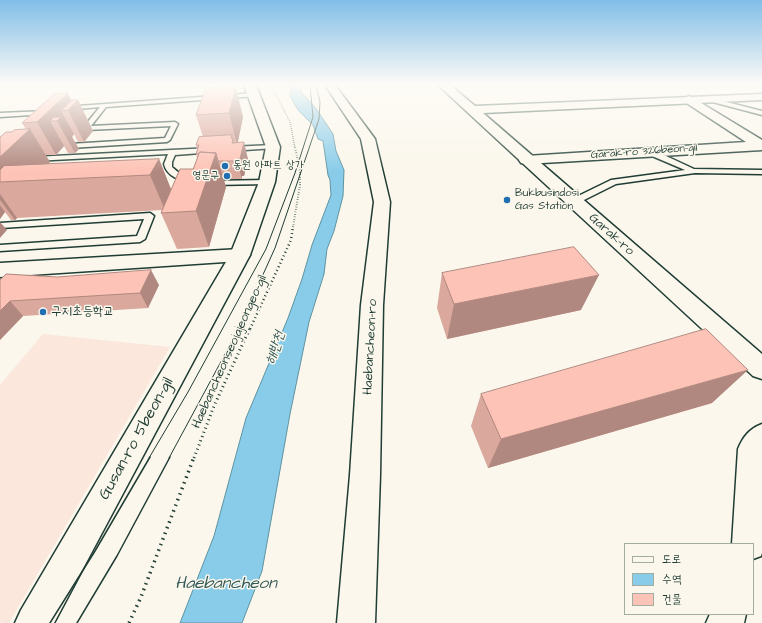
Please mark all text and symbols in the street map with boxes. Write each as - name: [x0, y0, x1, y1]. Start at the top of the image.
- street label: Garak-ro 326beon-gil: [590, 142, 698, 162]
- place label: 동원 아파트 상가: [233, 159, 304, 173]
- marker: 동원 아파트 상가: [220, 161, 230, 171]
- place label: 영문구: [192, 169, 219, 183]
- marker: 영문구: [222, 171, 232, 181]
- place label: Bukbusindosi Gas Station: [515, 187, 579, 213]
- marker: Bukbusindosi Gas Station: [502, 195, 512, 205]
- street label: Garak-ro: [585, 210, 637, 260]
- street label: Haebancheonseojajeongeo-gil: [189, 273, 271, 431]
- street label: Haebancheon-ro: [361, 299, 381, 395]
- place label: 구지초등학교: [51, 304, 114, 320]
- marker: 구지초등학교: [38, 307, 48, 317]
- water label: 해반천: [263, 329, 289, 367]
- street label: Gusan-ro 5beon-gil: [95, 375, 179, 503]
- legend: [624, 543, 754, 615]
- text: 도로: [662, 551, 681, 568]
- text: 수역: [662, 571, 681, 588]
- water label: Haebancheon: [175, 574, 277, 594]
- text: 건물: [662, 591, 681, 608]

